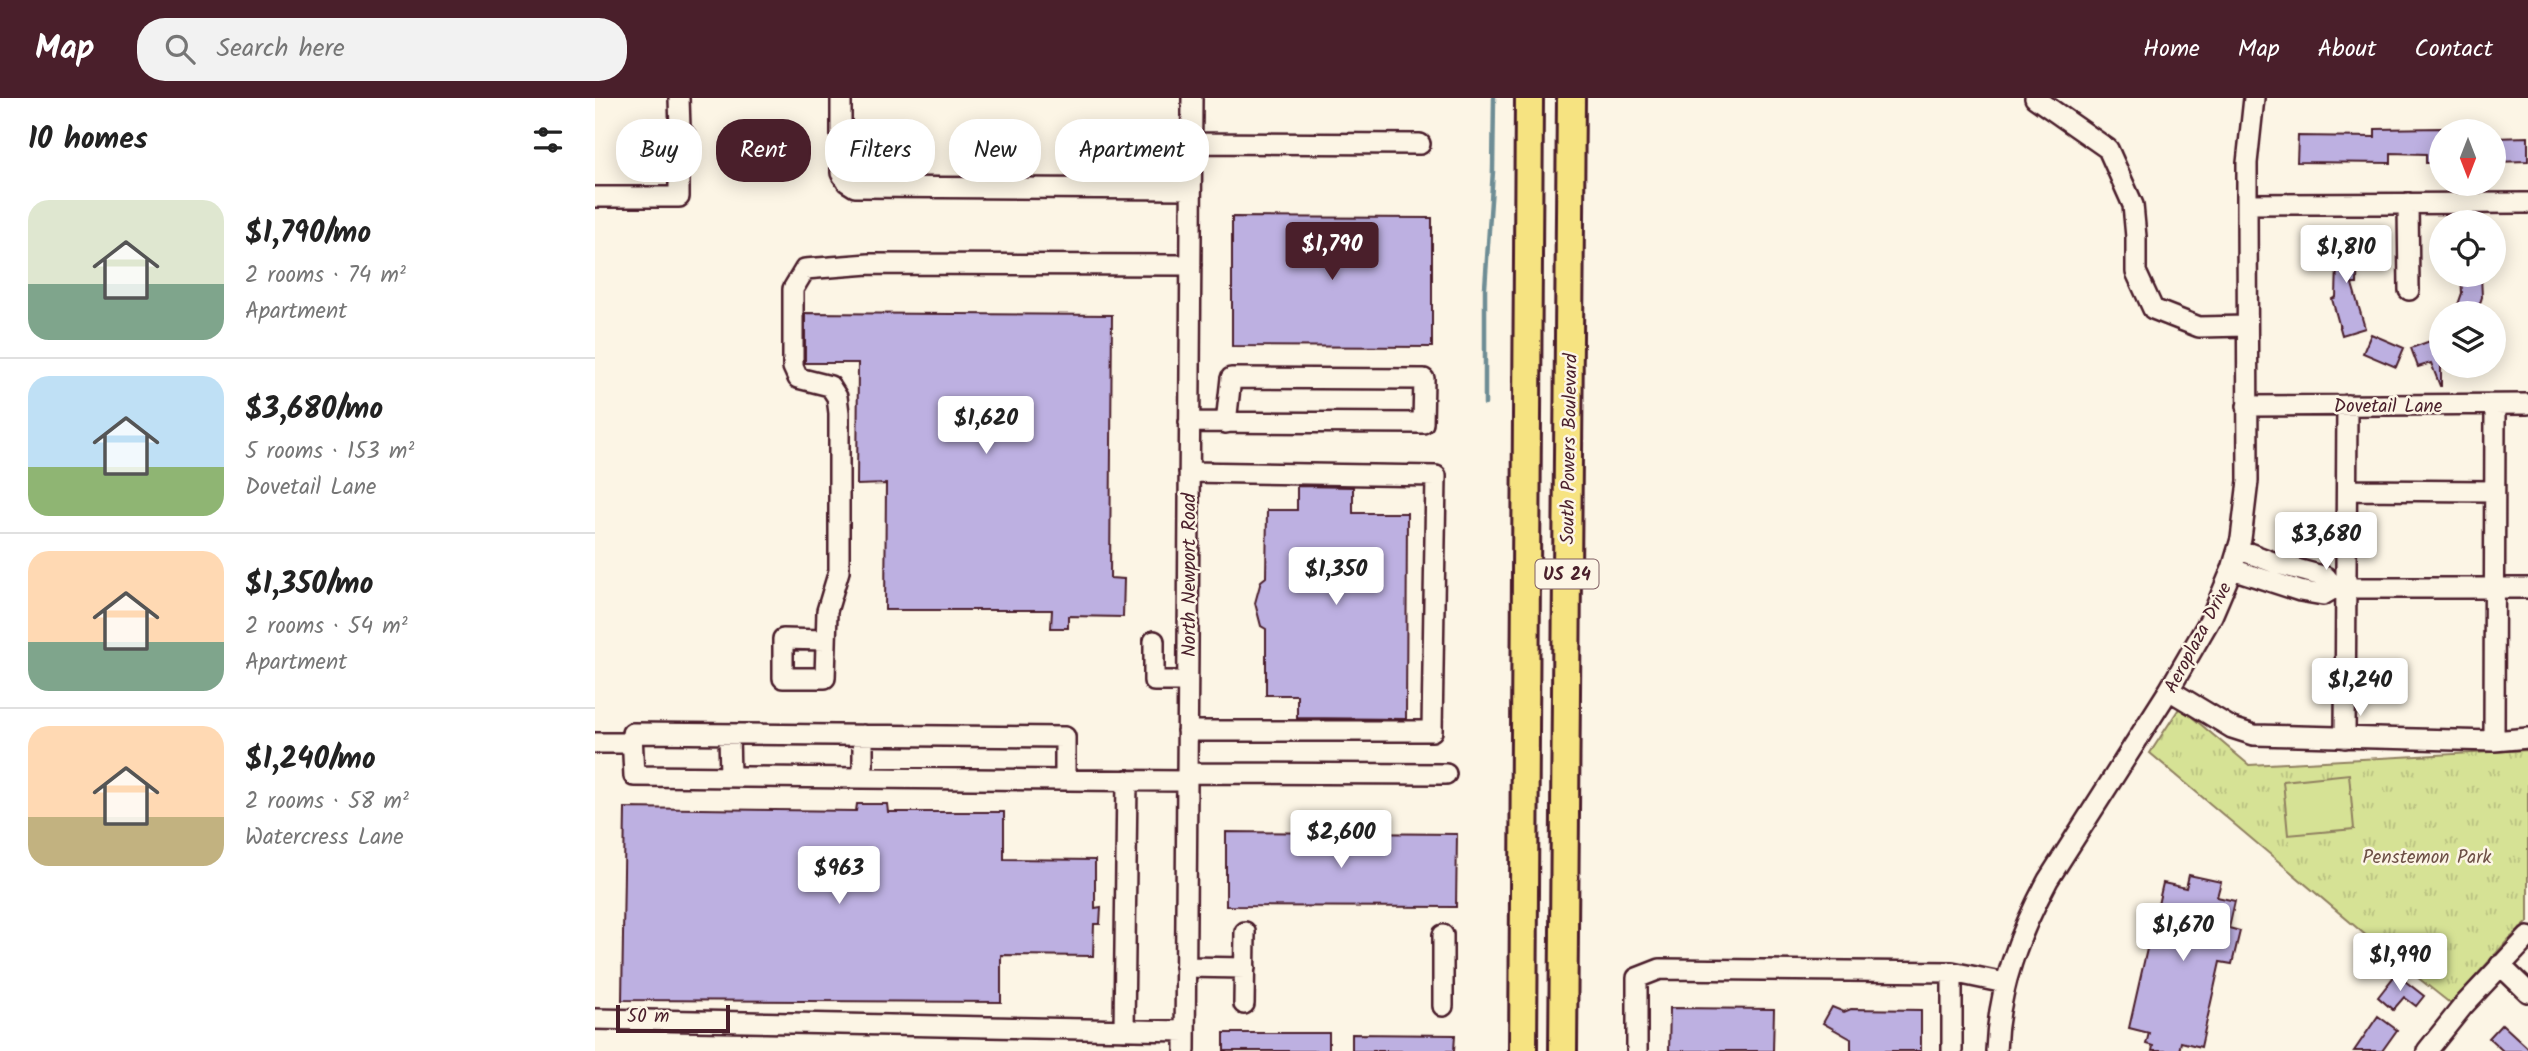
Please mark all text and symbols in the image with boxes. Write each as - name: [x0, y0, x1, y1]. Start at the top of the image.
- search box: [137, 18, 627, 81]
- text: Map: [35, 23, 95, 76]
- text: Search here: [217, 28, 345, 70]
- icon: search: [161, 30, 199, 68]
- text: Home: [2143, 30, 2200, 69]
- text: Map: [2238, 30, 2280, 69]
- text: About: [2318, 30, 2376, 69]
- text: Contact: [2414, 30, 2493, 69]
- text: 10 homes: [28, 116, 148, 164]
- chip: Buy: [616, 119, 702, 182]
- chip: Rent: [716, 119, 811, 182]
- chip: Filters: [825, 119, 935, 182]
- chip: New: [949, 119, 1041, 182]
- chip: Apartment: [1055, 119, 1209, 182]
- north arrow: [2429, 119, 2506, 196]
- map controls: [2429, 119, 2506, 378]
- icon: filters: [529, 121, 567, 159]
- text: $1,790/mo: [245, 210, 371, 258]
- button: locate: [2429, 210, 2506, 287]
- pin: $1,790: [1275, 222, 1389, 282]
- pin: $1,810: [2289, 226, 2403, 285]
- text: $1,790: [1302, 227, 1362, 263]
- icon: home: [84, 228, 168, 312]
- text: $1,810: [2317, 230, 2375, 266]
- text: 2 rooms · 74 m²: [245, 258, 406, 294]
- text: Apartment: [245, 294, 347, 330]
- button: layers: [2429, 301, 2506, 378]
- street label: South Powers Boulevard: [1553, 353, 1587, 545]
- text: $3,680/mo: [245, 386, 383, 434]
- street label: Dovetail Lane: [2334, 392, 2443, 422]
- pin: $1,620: [929, 396, 1043, 456]
- text: $1,620: [954, 401, 1018, 437]
- icon: home: [84, 404, 168, 488]
- text: 5 rooms · 153 m²: [245, 434, 414, 470]
- text: Dovetail Lane: [245, 470, 376, 506]
- street label: North Newport Road: [1175, 492, 1205, 657]
- pin: $3,680: [2269, 512, 2383, 572]
- text: $3,680: [2291, 517, 2361, 553]
- pin: $1,350: [1279, 547, 1393, 607]
- text: $1,350: [1305, 552, 1367, 588]
- road number: US 24: [1535, 560, 1599, 588]
- text: $1,350/mo: [245, 561, 373, 609]
- street label: Aeroplaza Drive: [2157, 577, 2241, 699]
- icon: home: [84, 579, 168, 663]
- text: 2 rooms · 54 m²: [245, 609, 408, 645]
- text: Apartment: [245, 645, 347, 681]
- pin: $1,240: [2303, 658, 2417, 718]
- text: $1,240: [2328, 663, 2392, 699]
- text: $1,240/mo: [245, 736, 376, 784]
- icon: home: [84, 754, 168, 838]
- text: 2 rooms · 58 m²: [245, 784, 409, 820]
- pin: $2,600: [1284, 810, 1398, 870]
- text: $2,600: [1306, 815, 1376, 851]
- text: Watercress Lane: [245, 820, 404, 856]
- park label: Penstemon Park: [2363, 843, 2492, 873]
- pin: $963: [798, 846, 880, 906]
- text: $963: [814, 851, 864, 887]
- pin: $1,670: [2126, 904, 2240, 963]
- text: $1,670: [2152, 908, 2214, 944]
- pin: $1,990: [2343, 934, 2457, 993]
- text: $1,990: [2369, 938, 2431, 974]
- scale bar: [616, 1002, 730, 1034]
- text: 50 m: [627, 1002, 669, 1032]

